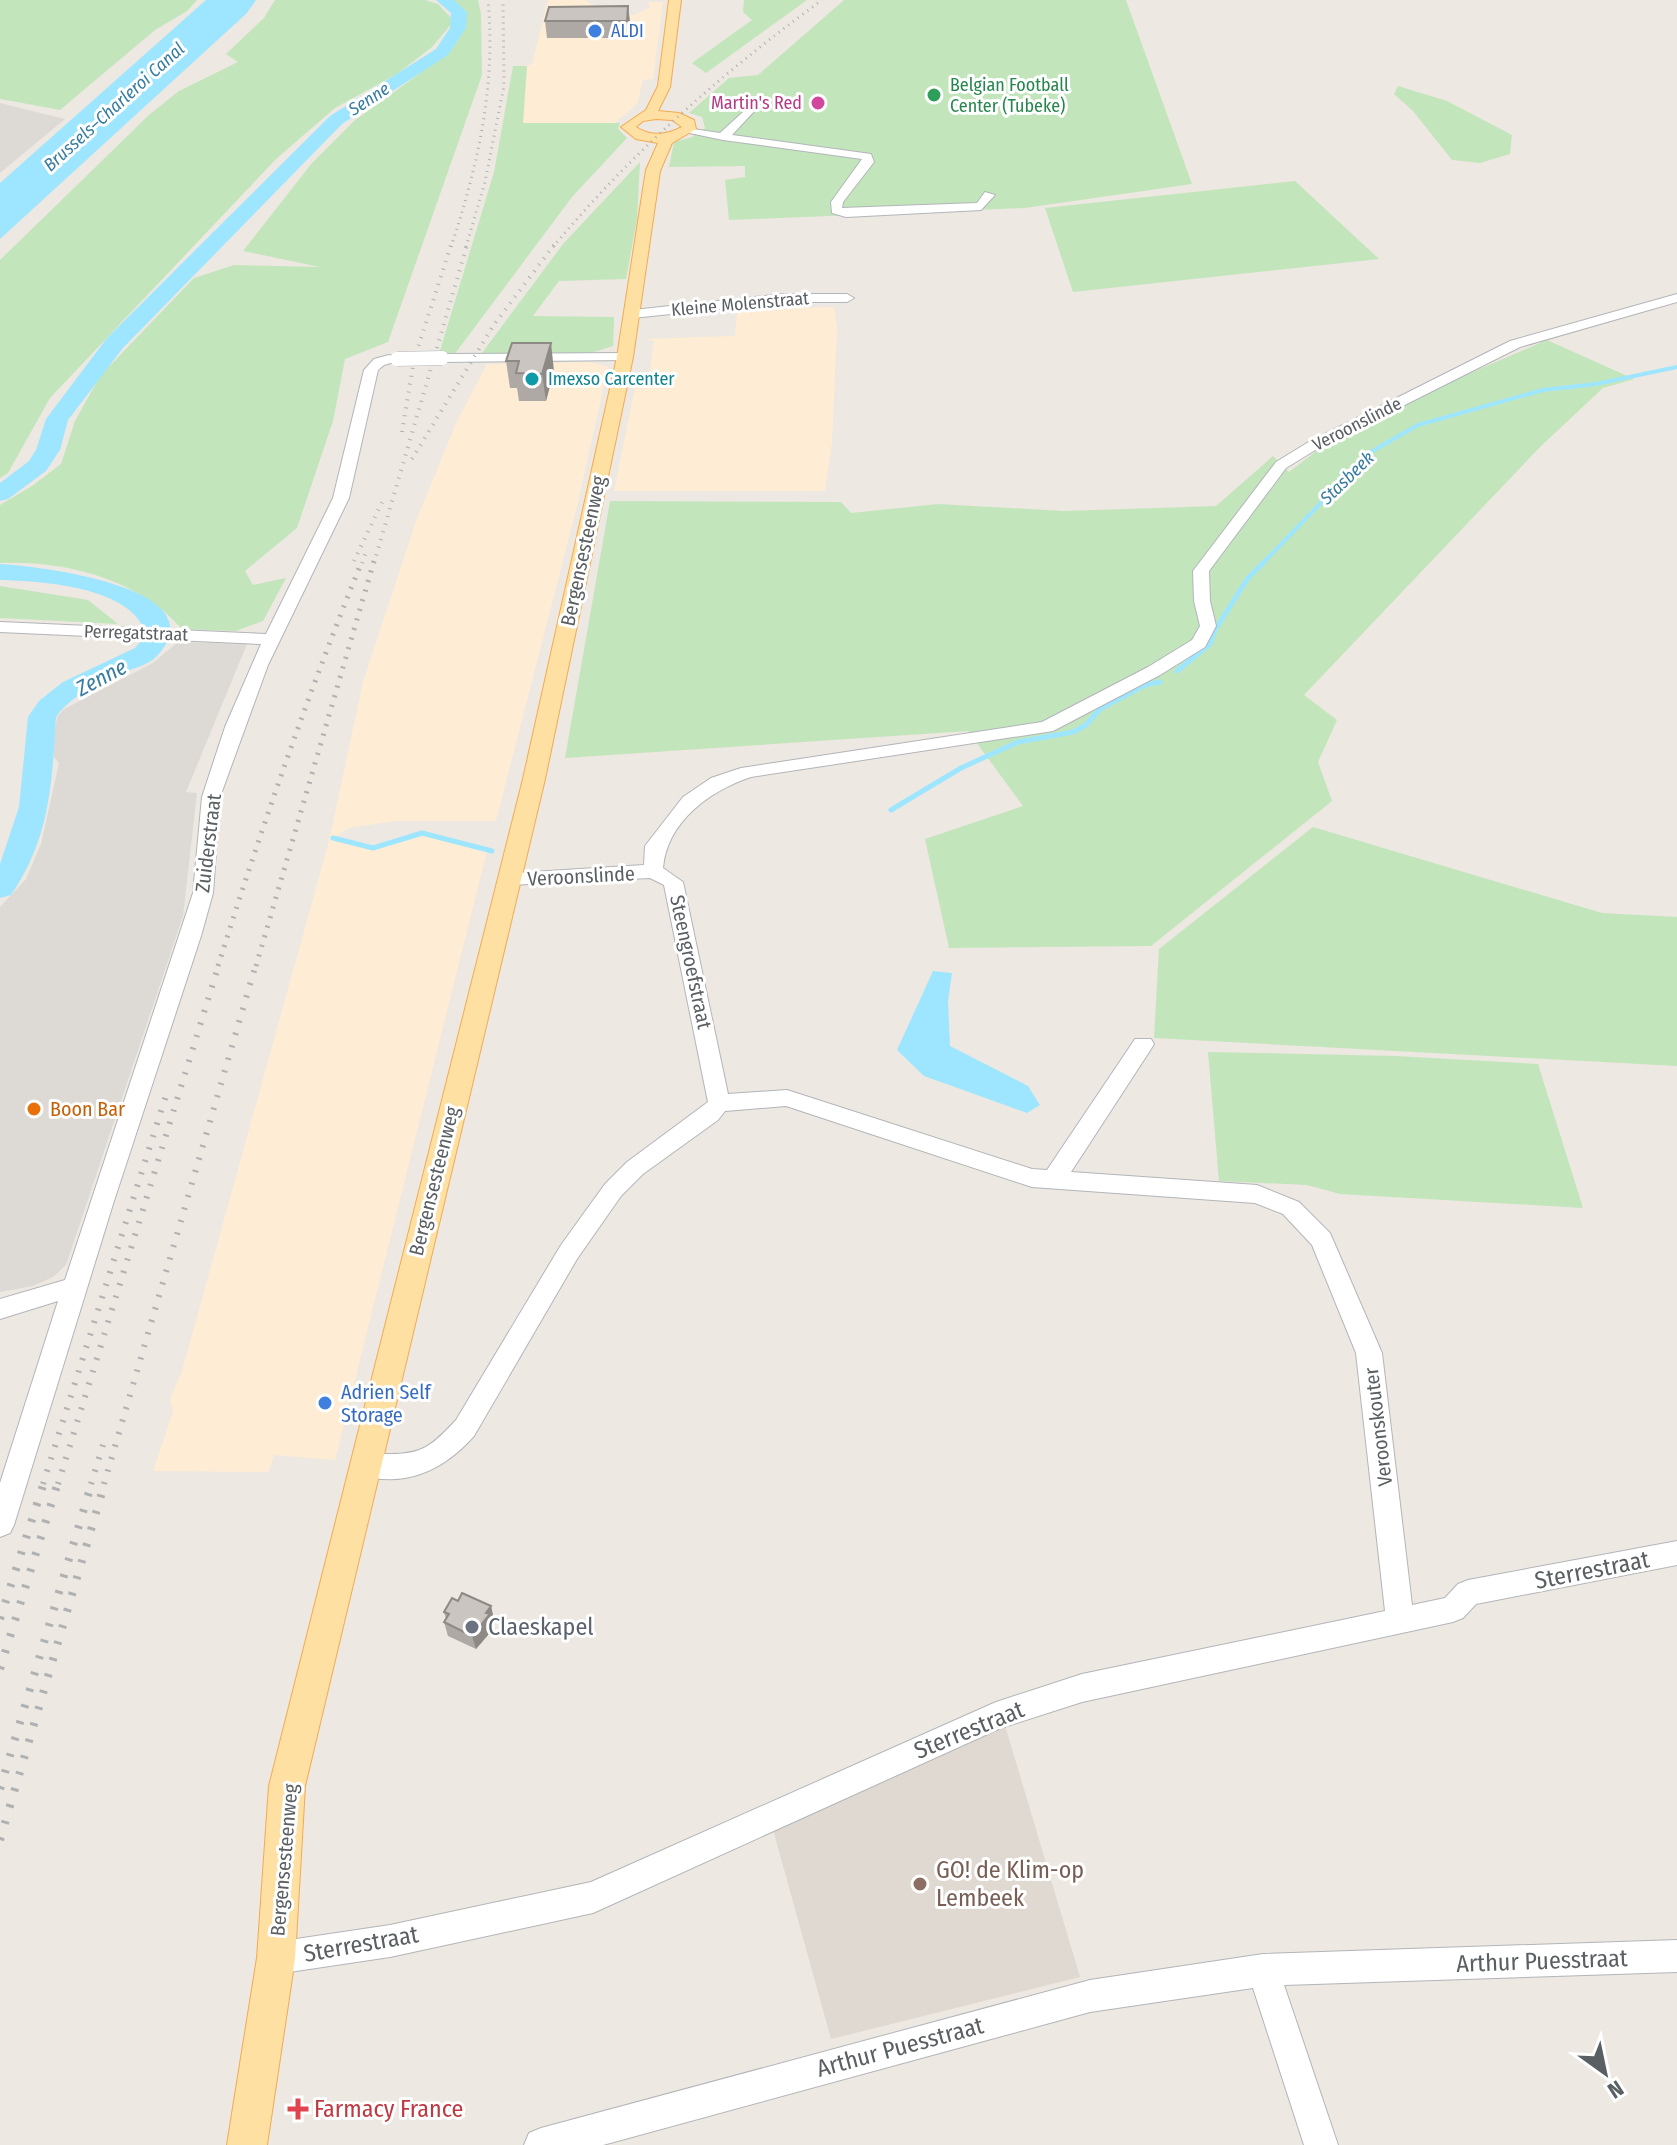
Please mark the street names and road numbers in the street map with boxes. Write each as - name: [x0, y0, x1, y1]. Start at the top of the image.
- street label: Kleine Molenstraat: [670, 287, 810, 321]
- street label: Veroonslinde: [1309, 392, 1405, 456]
- street label: Bergensesteenweg: [555, 473, 611, 628]
- street label: Perregatstraat: [84, 620, 189, 646]
- street label: Zuiderstraat: [190, 792, 226, 894]
- street label: Veroonslinde: [527, 861, 635, 891]
- street label: Steengroefstraat: [665, 893, 717, 1032]
- street label: Bergensesteenweg: [404, 1103, 464, 1258]
- street label: Veroonskouter: [1359, 1366, 1397, 1488]
- street label: Sterrestraat: [1532, 1545, 1652, 1595]
- street label: Sterrestraat: [910, 1695, 1028, 1765]
- street label: Bergensesteenweg: [265, 1782, 303, 1937]
- street label: Sterrestraat: [301, 1920, 421, 1968]
- street label: Arthur Puesstraat: [1456, 1944, 1628, 1978]
- street label: Arthur Puesstraat: [814, 2011, 987, 2083]

